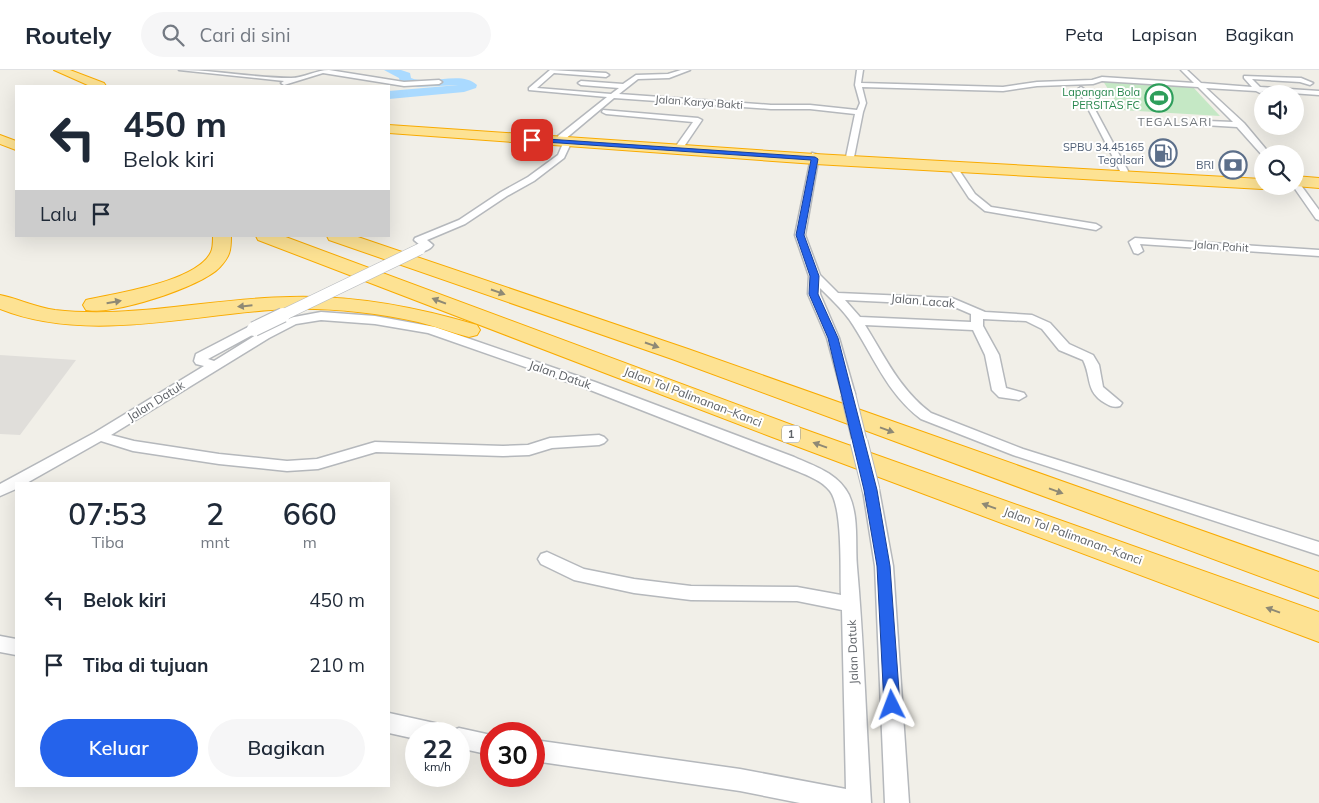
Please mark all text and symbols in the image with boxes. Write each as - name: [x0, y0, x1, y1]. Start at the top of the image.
- search box: [141, 12, 491, 57]
- text: Routely: [25, 20, 111, 50]
- icon: search: [159, 21, 187, 49]
- text: Cari di sini: [199, 23, 290, 47]
- text: Peta: [1065, 23, 1103, 46]
- text: Lapisan: [1131, 23, 1197, 46]
- text: Bagikan: [1225, 23, 1294, 46]
- sports icon: Lapangan Bola PERSITAS FC: [1144, 83, 1174, 113]
- place label: Lapangan Bola PERSITAS FC: [1062, 85, 1140, 112]
- map controls: [1254, 85, 1304, 195]
- button: sound: [1254, 85, 1304, 135]
- street label: Jalan Karya Bakti: [655, 92, 743, 112]
- text: 450 m: [123, 102, 227, 146]
- icon: left: [40, 105, 105, 170]
- district label: TEGALSARI: [1138, 114, 1212, 129]
- pin: [511, 119, 553, 161]
- icon: arrive: [518, 126, 546, 154]
- fuel station icon: SPBU 34.45165 Tegalsari: [1148, 138, 1178, 168]
- place label: SPBU 34.45165 Tegalsari: [1063, 140, 1144, 167]
- text: Belok kiri: [123, 145, 215, 173]
- button: search: [1254, 145, 1304, 195]
- bank icon: BRI: [1218, 150, 1248, 180]
- place label: BRI: [1196, 158, 1214, 172]
- icon: arrive: [87, 200, 115, 228]
- text: Lalu: [40, 202, 77, 226]
- street label: Jalan Pahit: [1193, 237, 1249, 255]
- one-way arrow: [491, 288, 506, 296]
- street label: Jalan Lacak: [890, 290, 957, 311]
- one-way arrow: [106, 297, 122, 305]
- one-way arrow: [431, 297, 446, 305]
- one-way arrow: [237, 302, 253, 310]
- one-way arrow: [645, 341, 660, 349]
- street label: Jalan Datuk: [527, 357, 594, 392]
- street label: Jalan Tol Palimanan–Kanci: [622, 363, 764, 430]
- street label: Jalan Datuk: [124, 377, 188, 424]
- road number: 1: [782, 426, 800, 442]
- one-way arrow: [880, 426, 895, 434]
- one-way arrow: [812, 441, 827, 449]
- one-way arrow: [1049, 487, 1064, 495]
- text: 07:53: [68, 495, 147, 533]
- text: 2: [206, 495, 224, 533]
- text: 660: [283, 495, 337, 533]
- one-way arrow: [982, 502, 997, 509]
- street label: Jalan Tol Palimanan–Kanci: [1002, 503, 1145, 568]
- text: Tiba: [91, 532, 124, 552]
- text: mnt: [201, 532, 230, 552]
- text: m: [303, 532, 317, 552]
- icon: left: [40, 586, 68, 614]
- text: Belok kiri: [83, 588, 166, 612]
- text: 450 m: [309, 588, 365, 612]
- one-way arrow: [1266, 606, 1281, 613]
- street label: Jalan Datuk: [844, 619, 861, 685]
- icon: arrive: [40, 651, 68, 679]
- text: Tiba di tujuan: [83, 653, 208, 677]
- text: 210 m: [309, 653, 365, 677]
- position arrow: [865, 678, 917, 730]
- button: Keluar: [40, 719, 198, 777]
- button: Bagikan: [208, 719, 365, 777]
- speed limit sign: 30: [480, 722, 545, 787]
- text: 22: [422, 733, 453, 764]
- text: km/h: [424, 759, 451, 774]

